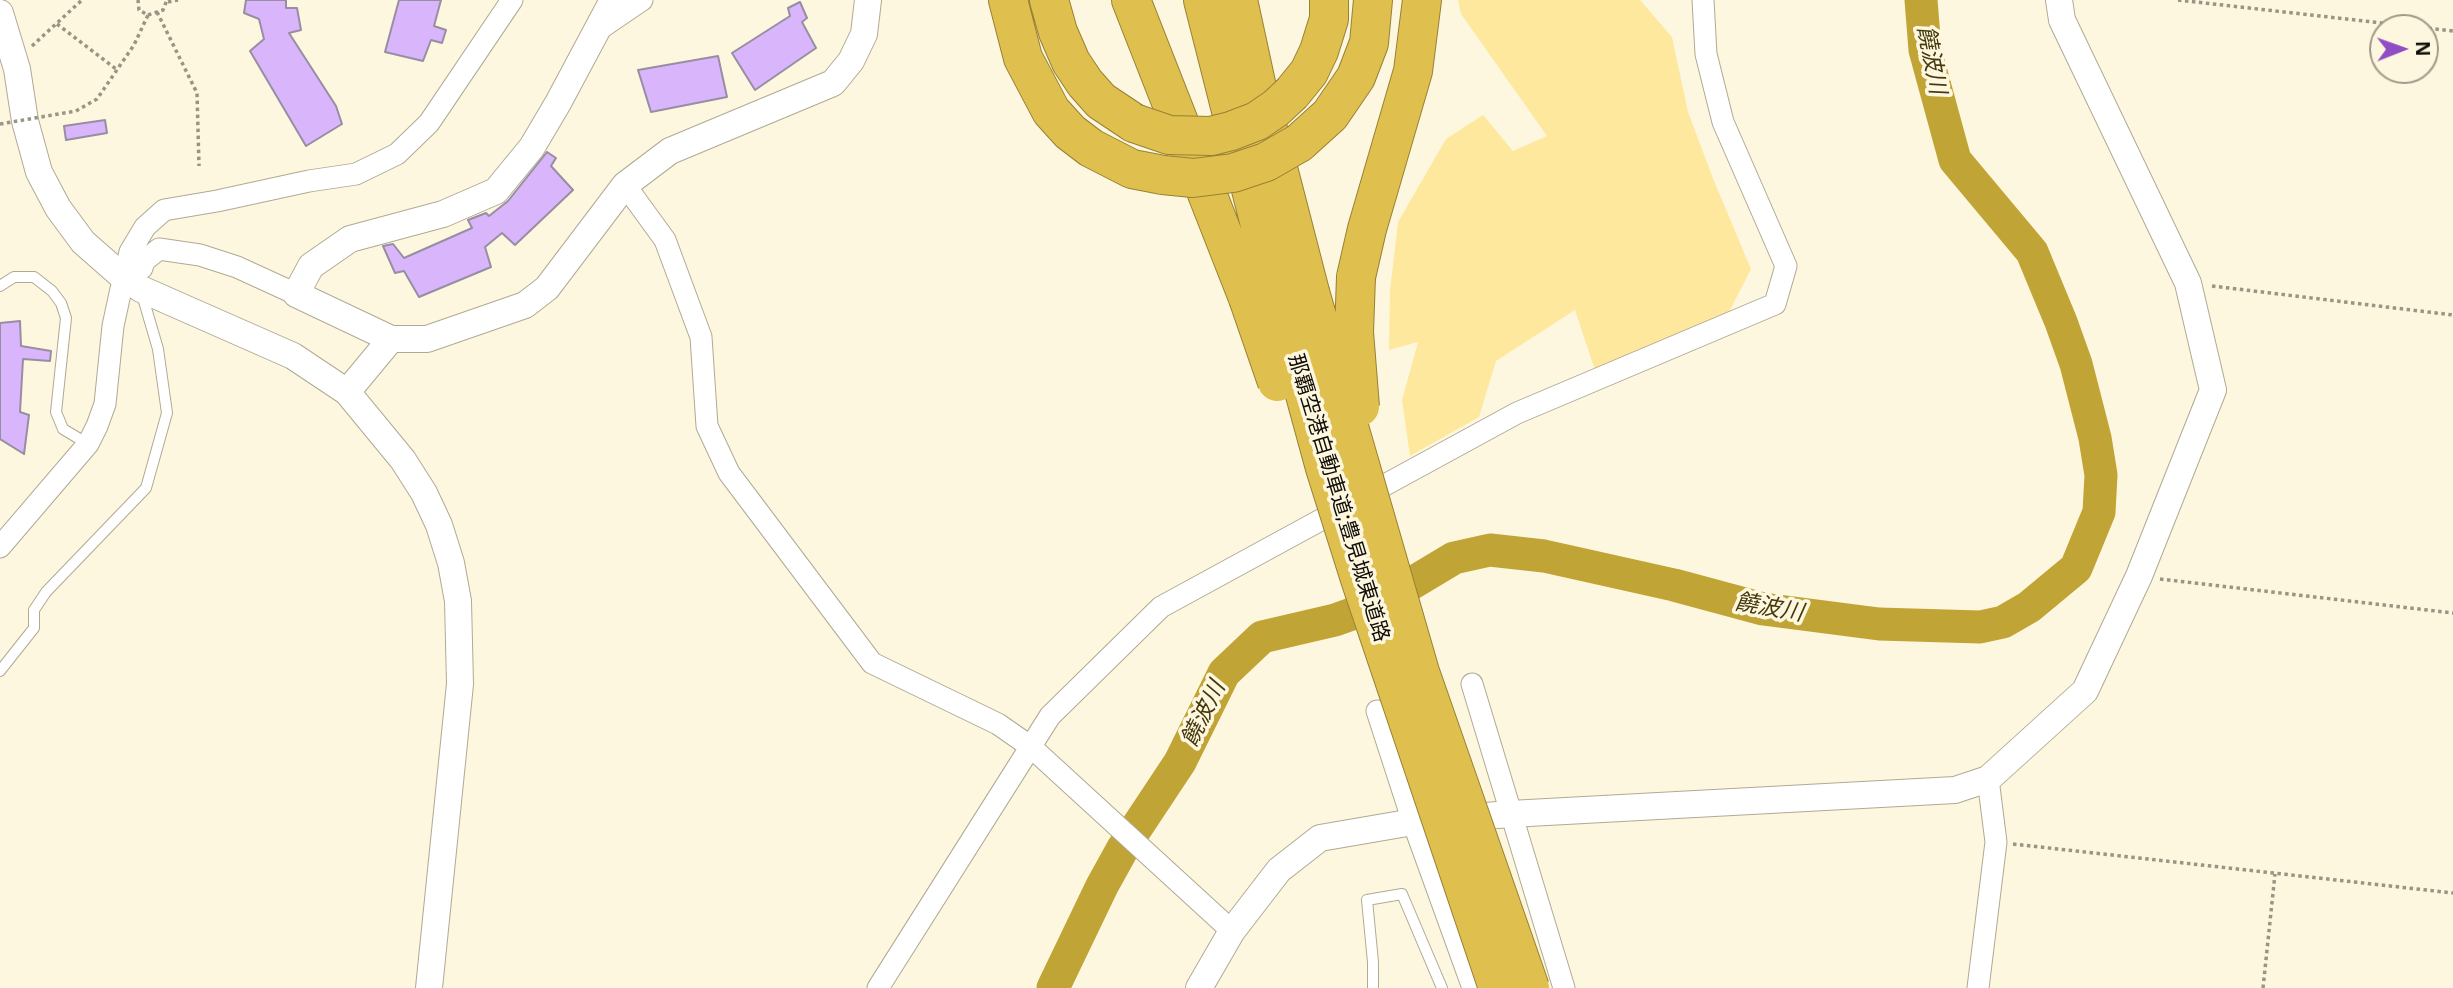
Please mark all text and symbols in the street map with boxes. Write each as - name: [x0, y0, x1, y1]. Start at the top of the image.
- north arrow: [2369, 14, 2439, 84]
- water label: 饒波川: [1911, 24, 1951, 96]
- text: N: [2410, 41, 2436, 57]
- street label: 那覇空港自動車道;豊見城東道路: [1282, 351, 1394, 645]
- water label: 饒波川: [1733, 588, 1805, 628]
- water label: 饒波川: [1176, 677, 1232, 751]

